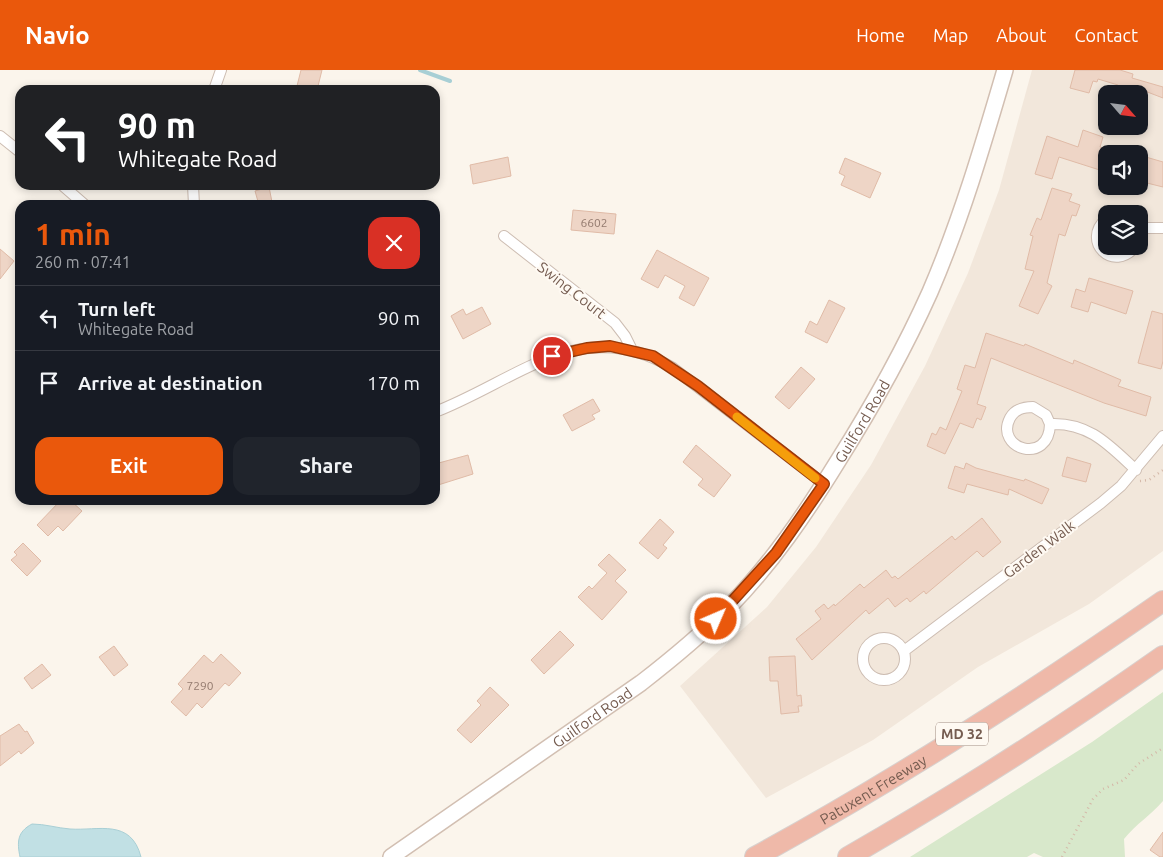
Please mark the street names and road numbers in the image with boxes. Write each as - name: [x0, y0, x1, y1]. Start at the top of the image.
- street label: Swing Court: [535, 258, 610, 322]
- street label: Guilford Road: [831, 377, 893, 466]
- street label: Garden Walk: [1000, 516, 1078, 581]
- street label: Guilford Road: [549, 683, 635, 751]
- road number: MD 32: [936, 722, 988, 746]
- street label: Patuxent Freeway: [817, 751, 929, 827]

